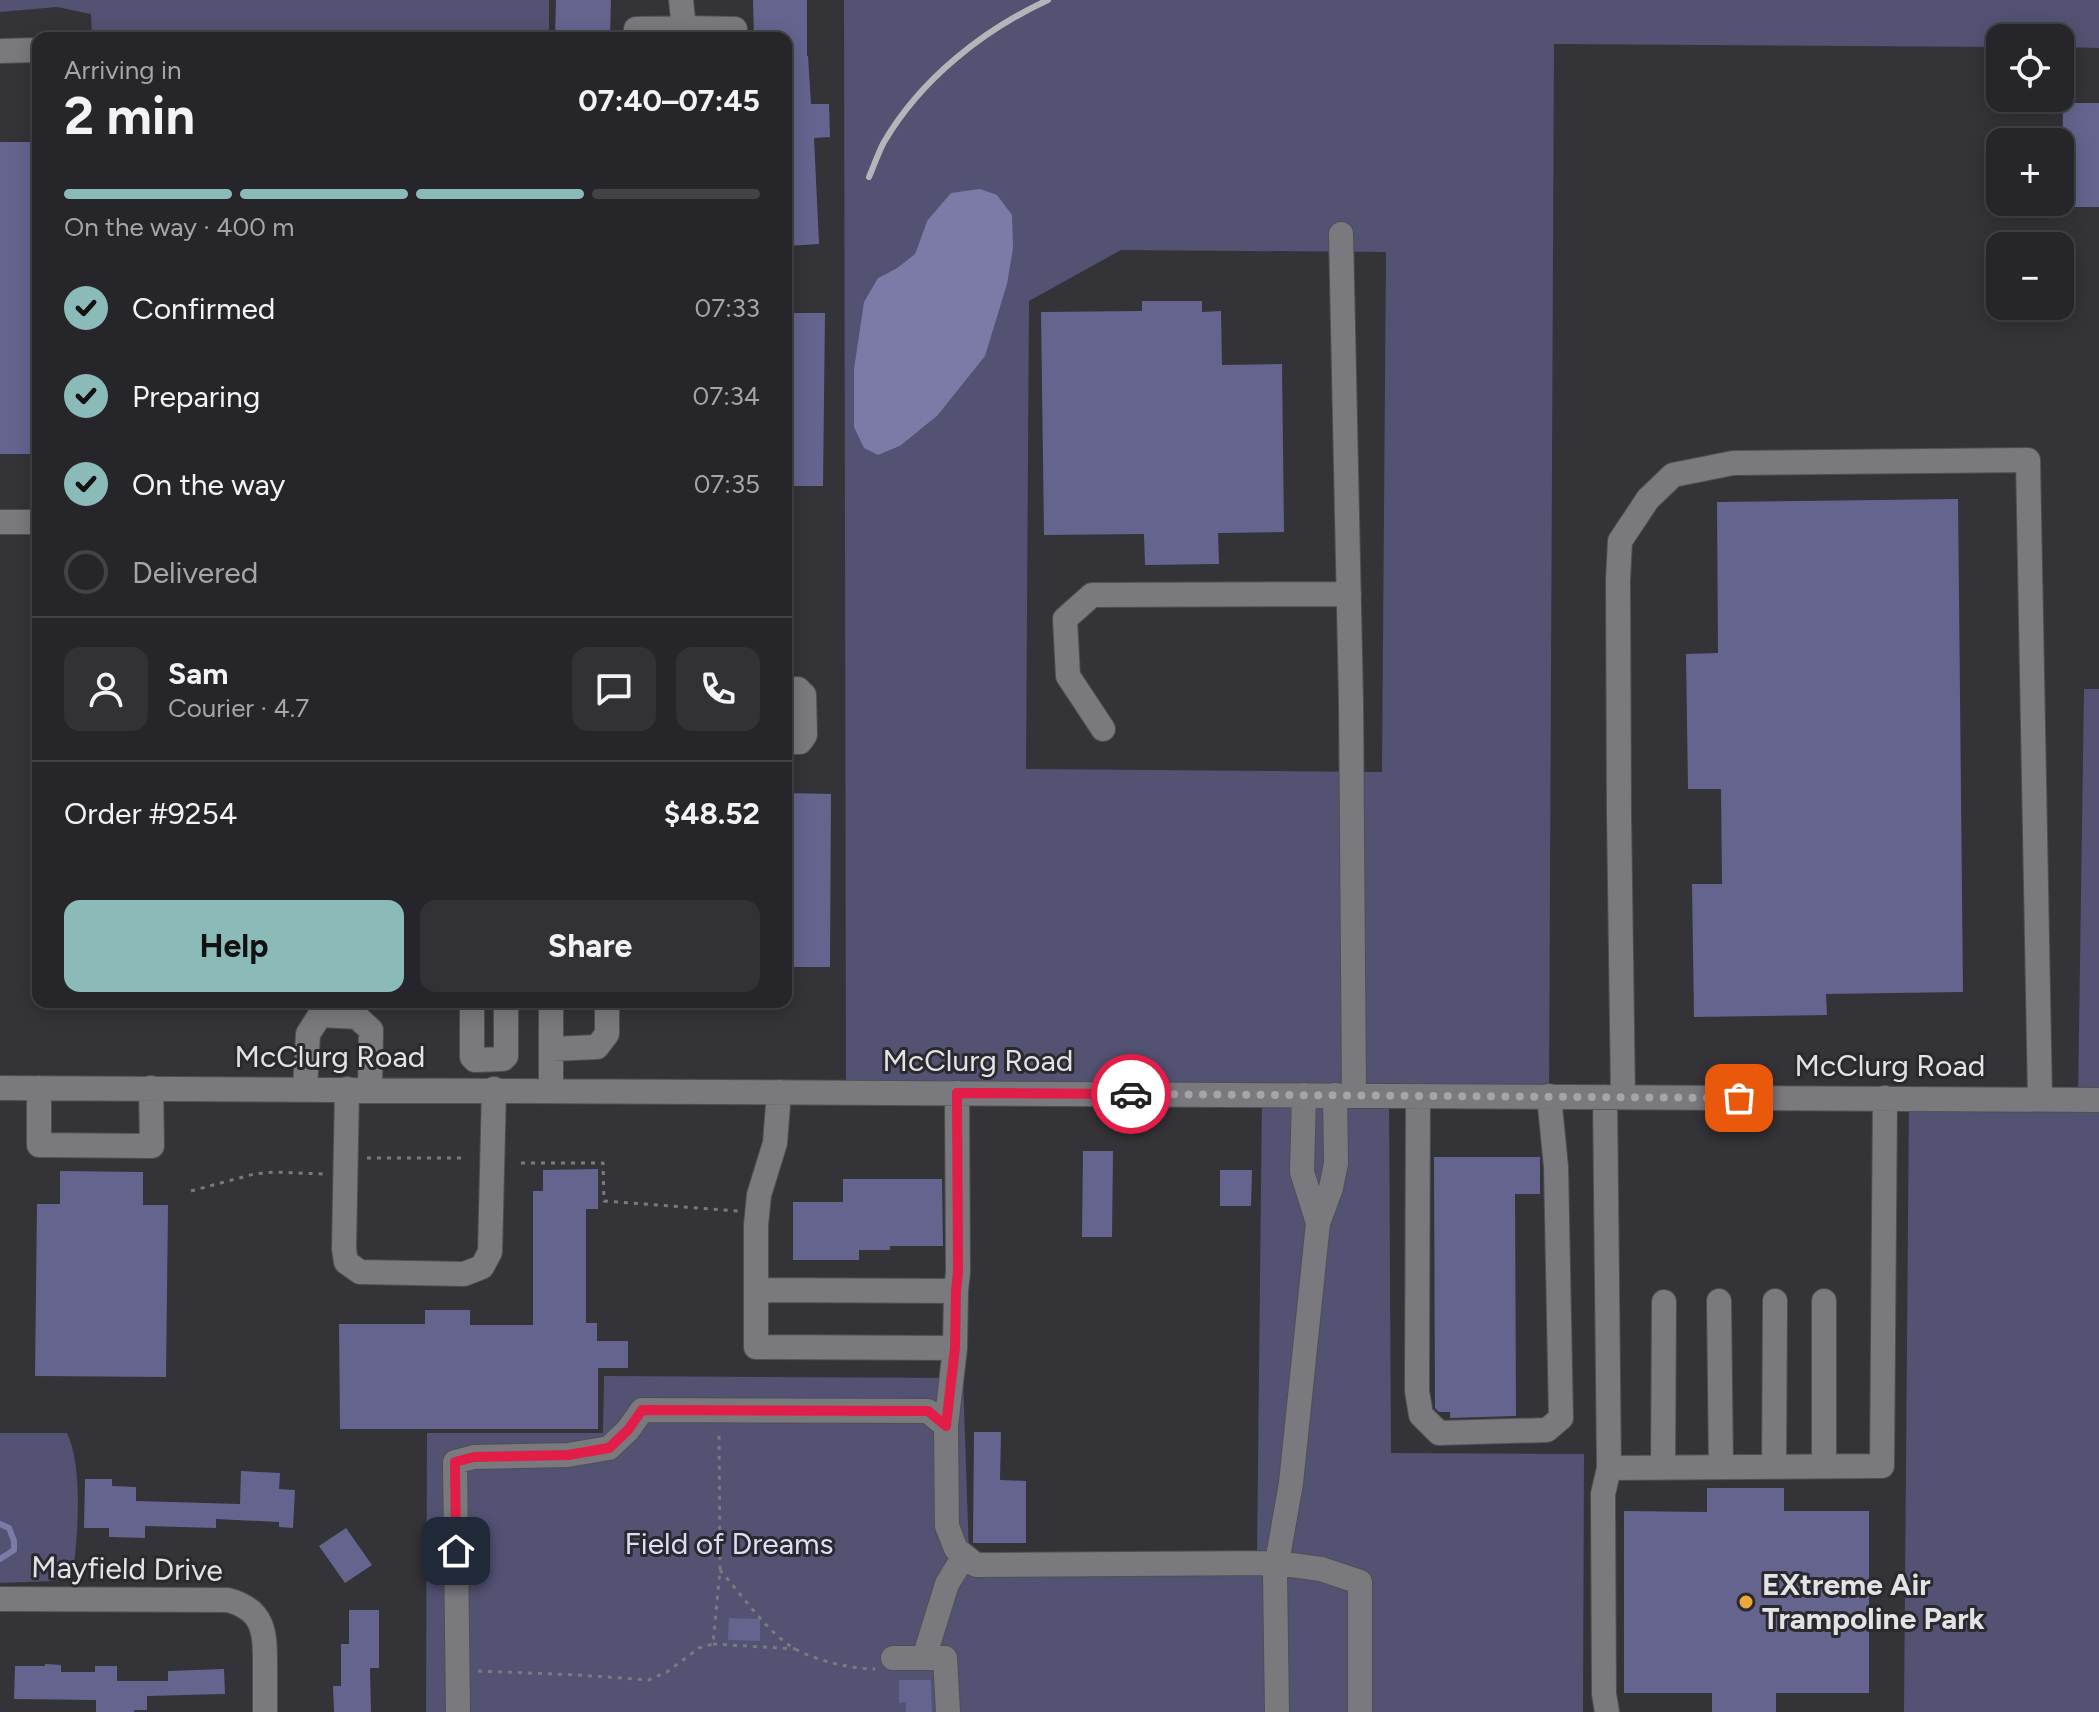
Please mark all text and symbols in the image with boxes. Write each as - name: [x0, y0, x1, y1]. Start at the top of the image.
- map controls: [1986, 24, 2074, 320]
- button: locate: [1986, 24, 2074, 112]
- text: Arriving in: [64, 54, 182, 86]
- text: 07:40–07:45: [578, 82, 760, 119]
- text: 2 min: [64, 85, 195, 147]
- button: +: [1986, 128, 2074, 216]
- text: On the way · 400 m: [64, 211, 294, 243]
- button: −: [1986, 232, 2074, 320]
- icon: check: [64, 286, 108, 330]
- text: Confirmed: [132, 290, 275, 327]
- text: 07:33: [695, 292, 760, 324]
- icon: check: [64, 374, 108, 418]
- text: Preparing: [132, 378, 260, 415]
- text: 07:34: [693, 380, 760, 412]
- icon: check: [64, 462, 108, 506]
- text: On the way: [132, 466, 285, 503]
- text: 07:35: [694, 468, 760, 500]
- text: Delivered: [132, 554, 258, 591]
- button: person: [64, 647, 148, 731]
- button: chat: [572, 647, 656, 731]
- button: phone: [676, 647, 760, 731]
- text: Sam: [168, 655, 228, 692]
- text: Courier · 4.7: [168, 692, 309, 724]
- text: Order #9254: [64, 795, 237, 832]
- text: $48.52: [664, 795, 760, 832]
- button: Help: [64, 900, 404, 992]
- button: Share: [420, 900, 760, 992]
- street label: McClurg Road: [235, 1038, 425, 1075]
- street label: McClurg Road: [883, 1042, 1073, 1079]
- street label: McClurg Road: [1795, 1047, 1985, 1084]
- courier: [1091, 1054, 1171, 1134]
- pin: [1705, 1064, 1773, 1132]
- icon: car: [1109, 1072, 1153, 1116]
- icon: bag: [1717, 1076, 1761, 1120]
- pin: [422, 1517, 490, 1585]
- park label: Field of Dreams: [624, 1525, 834, 1562]
- icon: home: [434, 1529, 478, 1573]
- street label: Mayfield Drive: [31, 1548, 223, 1589]
- place label: EXtreme Air Trampoline Park: [1762, 1566, 1985, 1637]
- marker: EXtreme Air Trampoline Park: [1737, 1593, 1755, 1611]

